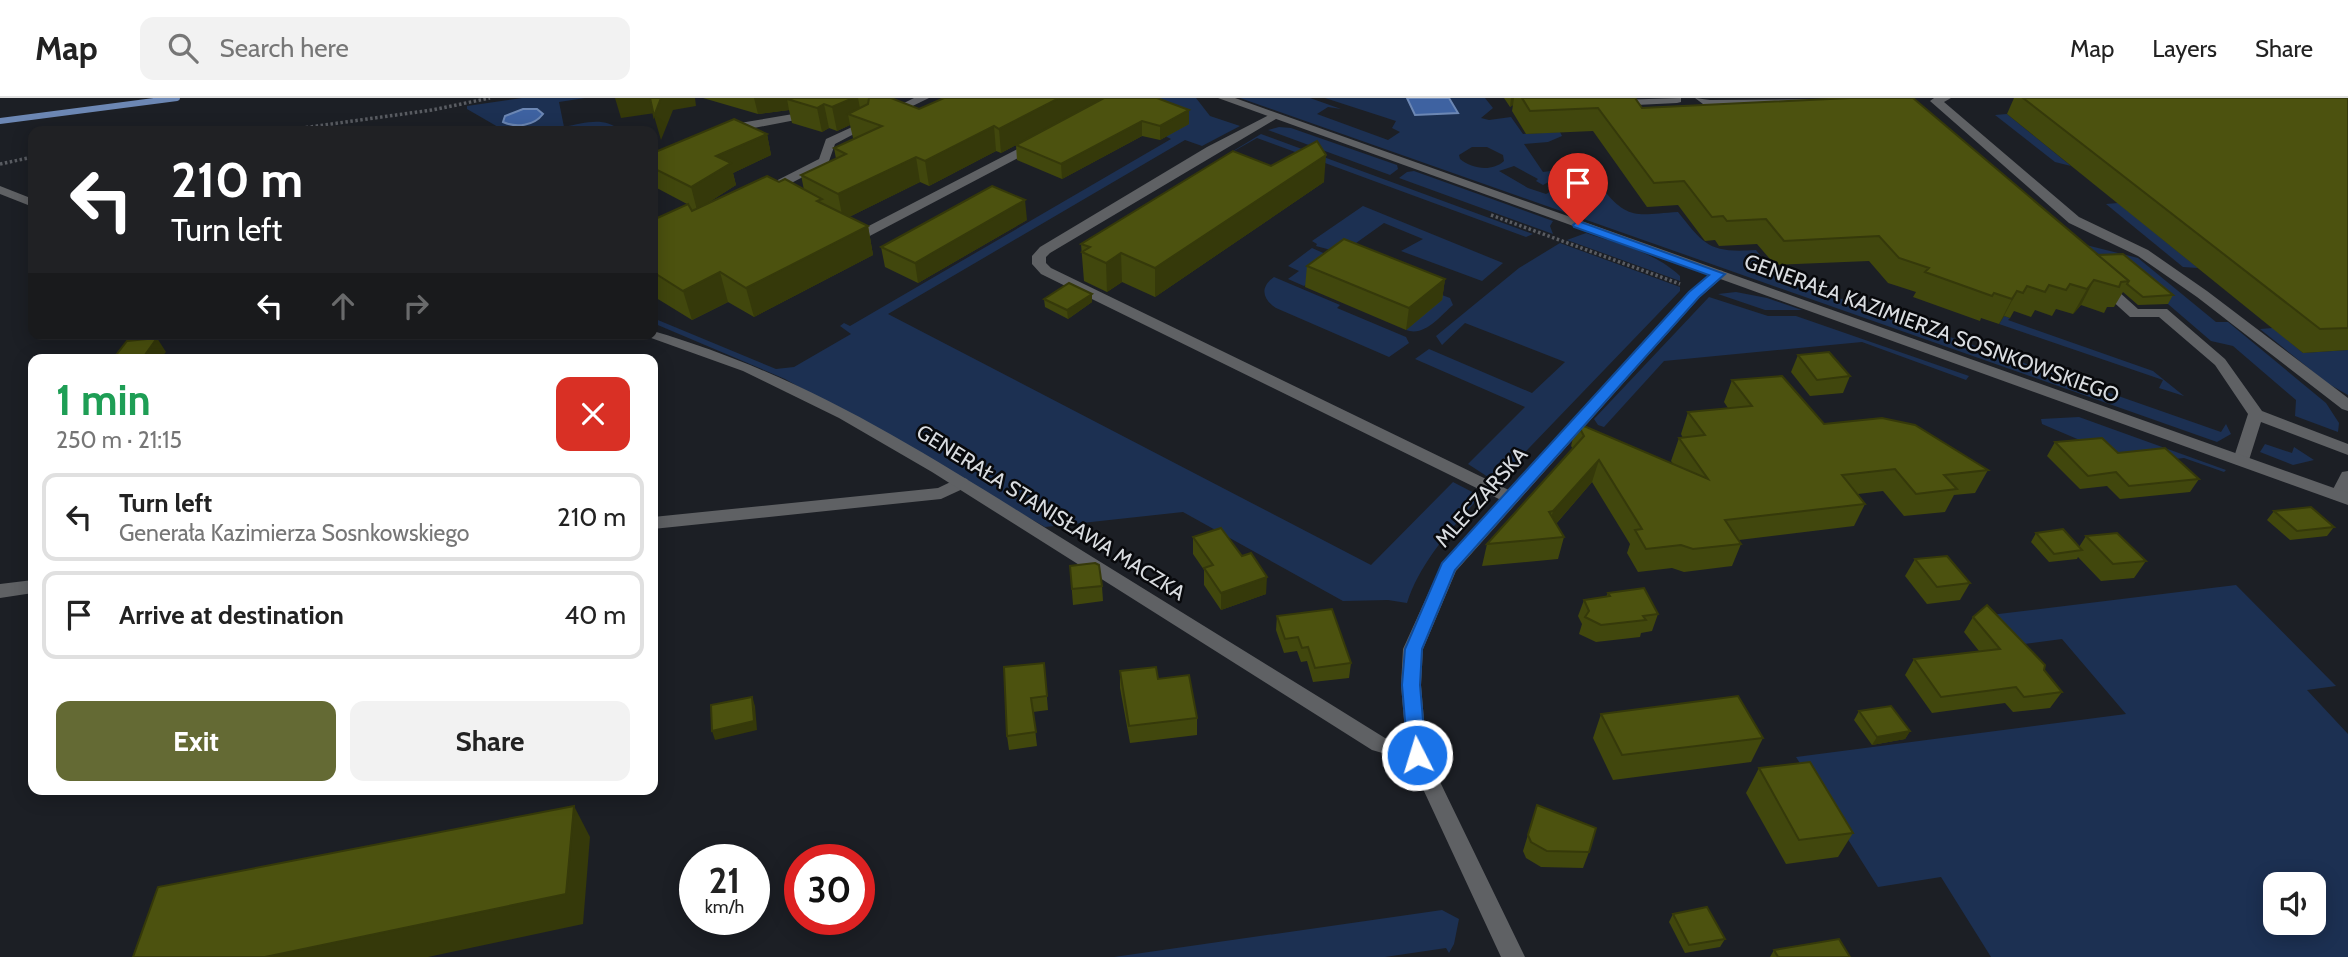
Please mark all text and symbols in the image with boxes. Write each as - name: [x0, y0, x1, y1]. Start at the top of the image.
- search box: [140, 17, 630, 80]
- text: Map: [35, 28, 98, 68]
- icon: search: [164, 29, 202, 67]
- text: Search here: [220, 32, 349, 64]
- text: Map: [2070, 34, 2114, 63]
- text: Layers: [2152, 34, 2217, 63]
- text: Share: [2255, 34, 2313, 63]
- text: 210 m: [171, 150, 303, 209]
- pin: [1548, 153, 1608, 225]
- icon: left: [56, 154, 147, 245]
- icon: arrive: [1559, 164, 1597, 202]
- text: Turn left: [171, 210, 282, 249]
- street label: GENERAŁA KAZIMIERZA SOSNKOWSKIEGO: [1741, 248, 2123, 408]
- icon: left: [251, 287, 289, 325]
- icon: ahead: [324, 287, 362, 325]
- icon: right: [397, 287, 435, 325]
- text: 1 min: [56, 374, 151, 426]
- button: close: [556, 377, 630, 451]
- street label: GENERAŁA STANISŁAWA MACZKA: [912, 419, 1190, 605]
- text: 250 m · 21:15: [56, 426, 182, 454]
- street label: MLECZARSKA: [1430, 442, 1532, 552]
- text: Turn left: [119, 487, 212, 519]
- icon: left: [60, 498, 98, 536]
- text: 210 m: [557, 501, 626, 533]
- text: Generała Kazimierza Sosnkowskiego: [119, 519, 470, 547]
- icon: arrive: [60, 596, 98, 634]
- text: Arrive at destination: [119, 599, 344, 631]
- text: 40 m: [564, 599, 626, 631]
- button: Exit: [56, 701, 336, 781]
- button: Share: [350, 701, 630, 781]
- position arrow: [1380, 718, 1454, 792]
- speed limit sign: 30: [784, 844, 875, 935]
- text: 21: [709, 859, 740, 902]
- map controls: [2263, 872, 2326, 935]
- button: sound: [2263, 872, 2326, 935]
- text: km/h: [705, 896, 744, 918]

